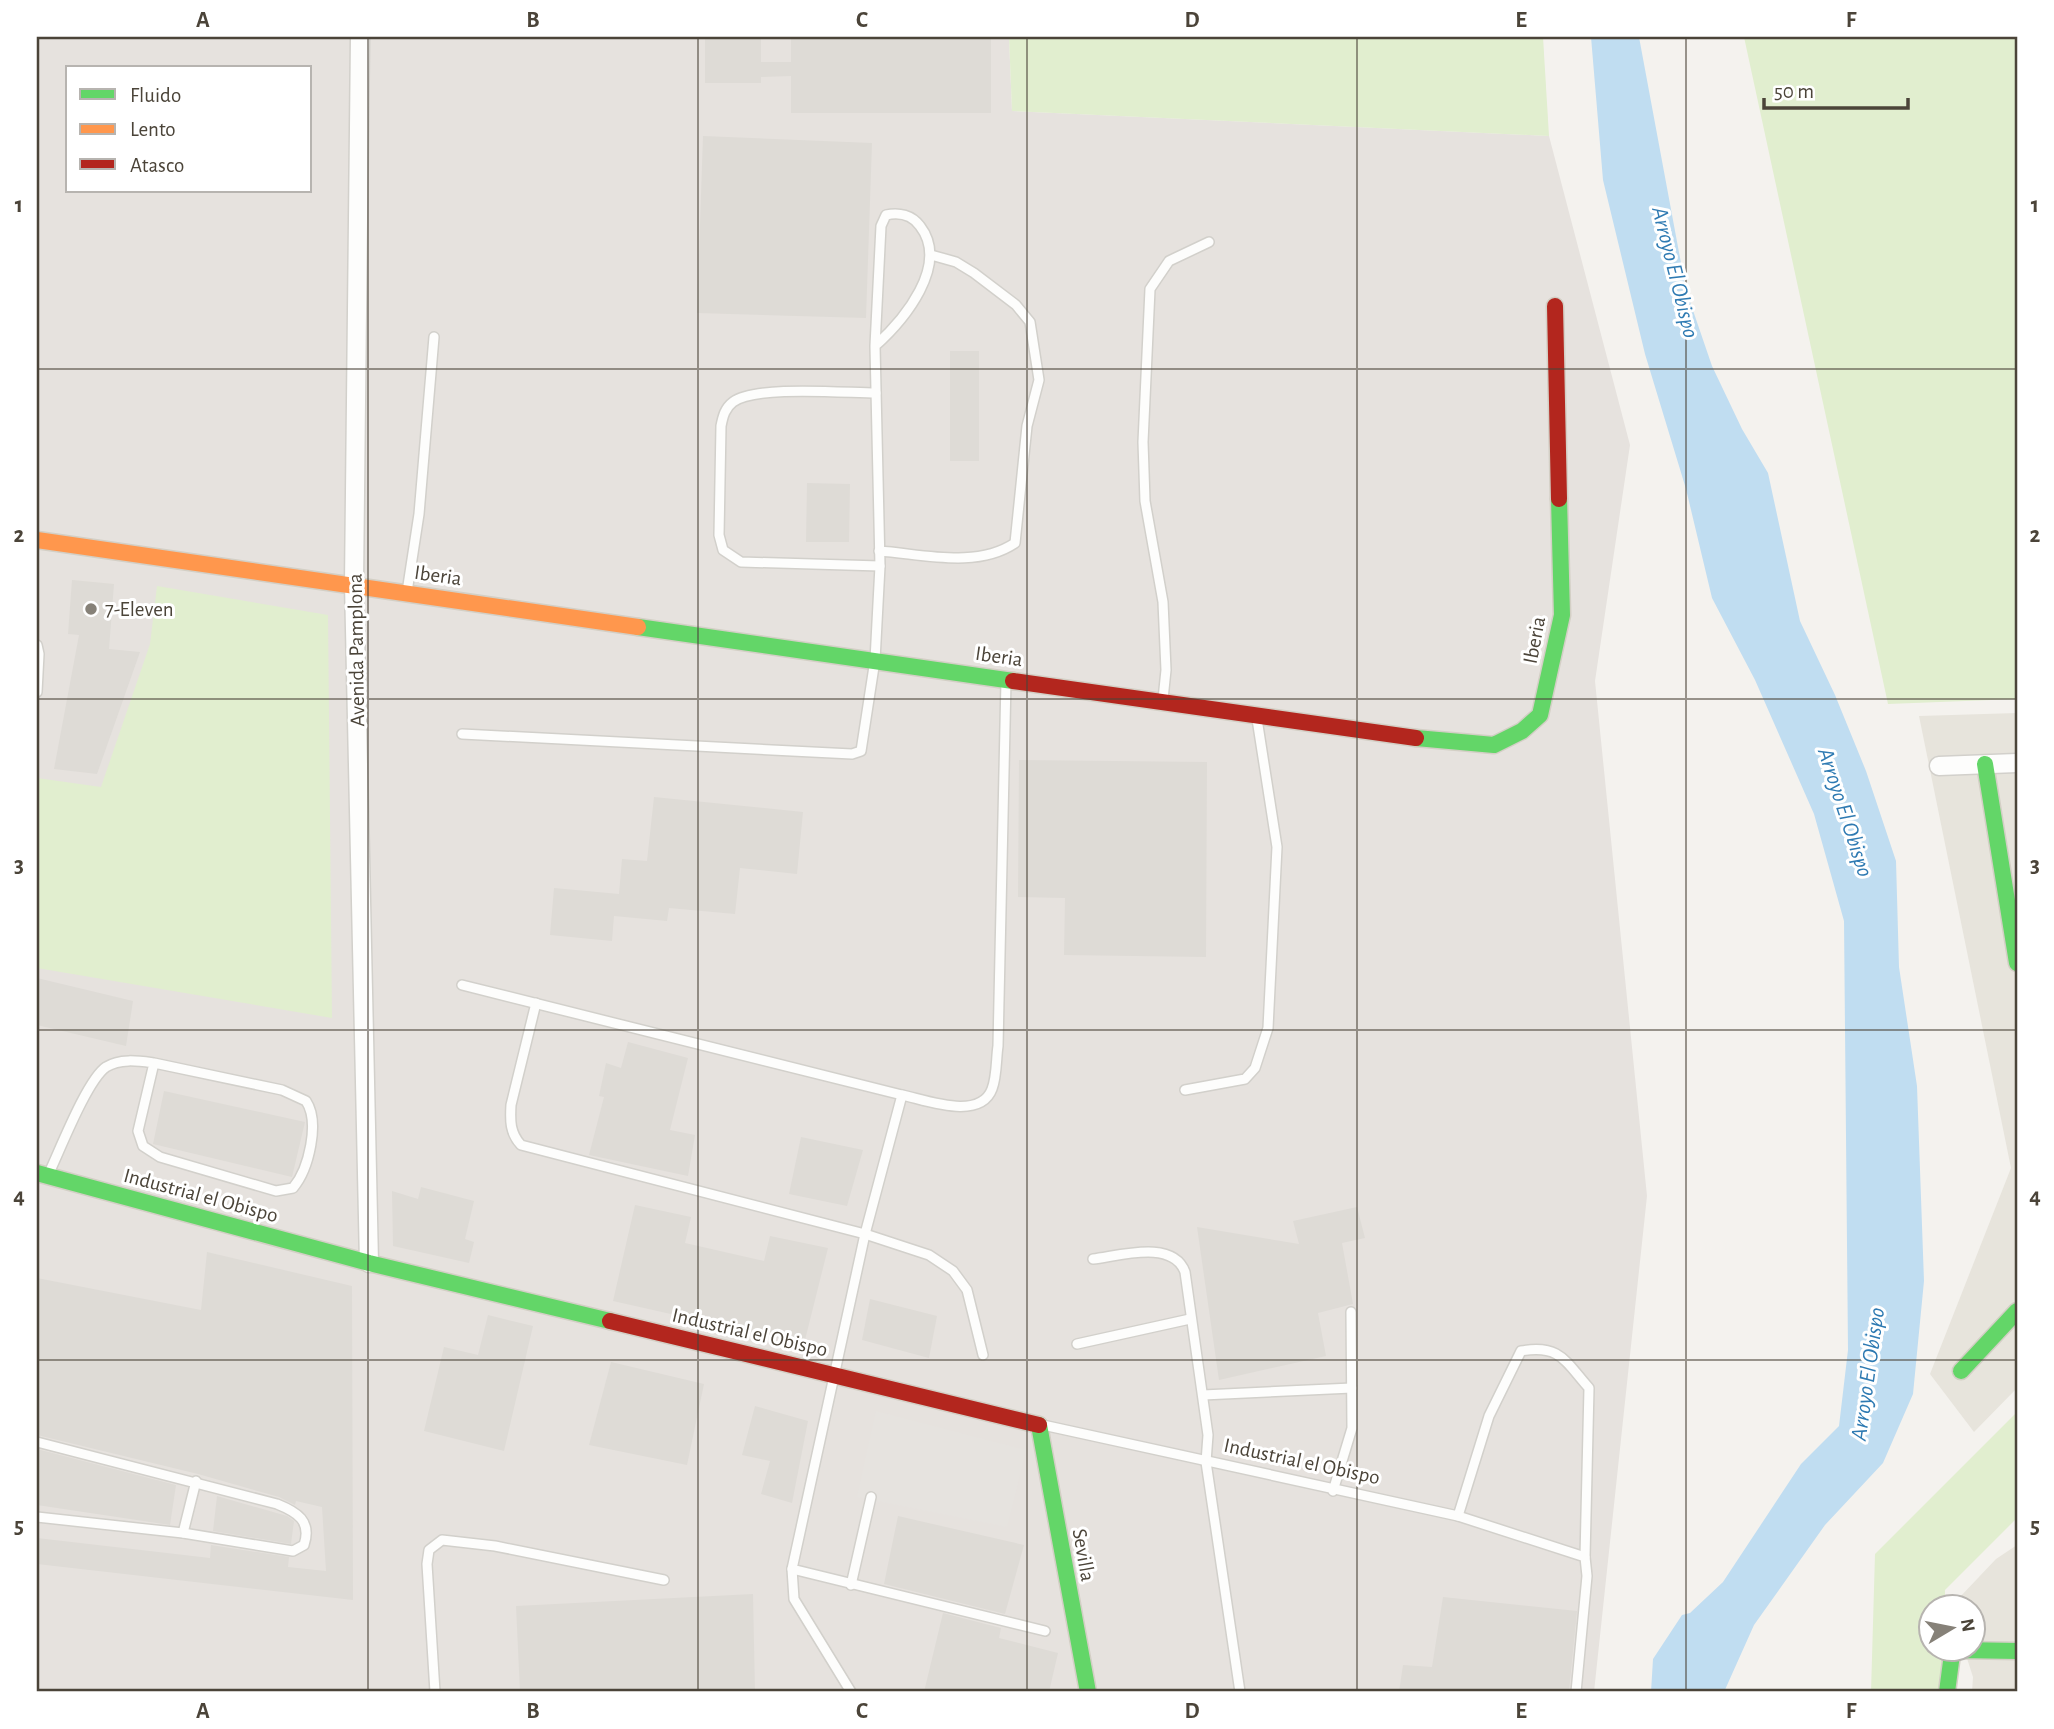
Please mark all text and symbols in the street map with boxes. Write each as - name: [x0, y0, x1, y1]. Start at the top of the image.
- text: A: [196, 9, 210, 32]
- text: B: [526, 9, 540, 32]
- text: C: [856, 9, 868, 32]
- text: D: [1184, 9, 1200, 32]
- text: E: [1515, 9, 1527, 32]
- text: F: [1846, 9, 1857, 32]
- legend: [66, 66, 312, 192]
- scale bar: [1764, 66, 1907, 110]
- text: 50 m: [1774, 81, 1814, 102]
- text: Fluido: [130, 85, 181, 106]
- text: Lento: [130, 119, 176, 140]
- text: Atasco: [130, 155, 184, 176]
- text: 1: [15, 194, 23, 217]
- text: 1: [2031, 194, 2039, 217]
- water label: Arroyo El Obispo: [1647, 203, 1702, 340]
- text: 2: [14, 524, 25, 547]
- text: 2: [2030, 524, 2041, 547]
- street label: Iberia: [413, 562, 463, 589]
- street label: Avenida Pamplona: [345, 573, 368, 727]
- place label: 7-Eleven: [105, 599, 174, 620]
- marker: 7-Eleven: [83, 601, 99, 617]
- street label: Iberia: [1520, 614, 1549, 665]
- street label: Iberia: [974, 643, 1024, 670]
- water label: Arroyo El Obispo: [1813, 744, 1876, 880]
- text: 3: [14, 854, 24, 877]
- text: 3: [2030, 854, 2040, 877]
- street label: Industrial el Obispo: [121, 1165, 280, 1226]
- text: 4: [13, 1185, 25, 1208]
- text: 4: [2029, 1185, 2041, 1208]
- street label: Industrial el Obispo: [670, 1304, 830, 1361]
- water label: Arroyo El Obispo: [1848, 1306, 1889, 1443]
- street label: Industrial el Obispo: [1222, 1435, 1382, 1488]
- text: 5: [14, 1515, 24, 1538]
- text: 5: [2030, 1515, 2040, 1538]
- street label: Sevilla: [1069, 1527, 1099, 1583]
- north arrow: [1918, 1592, 1988, 1662]
- text: N: [1957, 1617, 1978, 1633]
- text: A: [196, 1700, 210, 1723]
- text: B: [526, 1700, 540, 1723]
- text: C: [856, 1700, 868, 1723]
- text: D: [1184, 1700, 1200, 1723]
- text: E: [1515, 1700, 1527, 1723]
- text: F: [1846, 1700, 1857, 1723]

